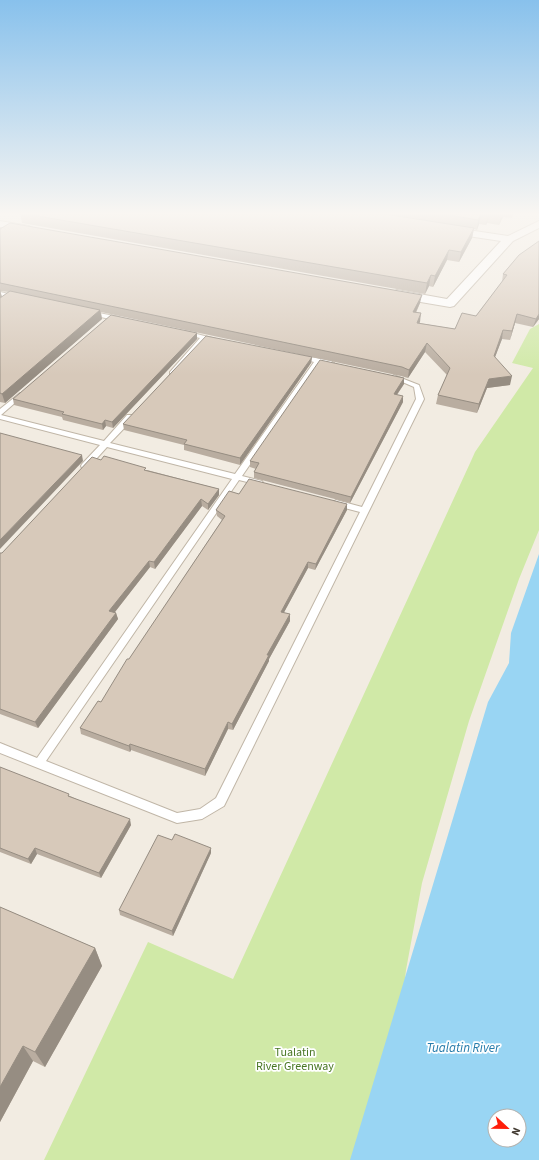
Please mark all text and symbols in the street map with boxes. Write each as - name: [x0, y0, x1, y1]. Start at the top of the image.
- water label: Tualatin River: [427, 1039, 500, 1057]
- park label: Tualatin River Greenway: [256, 1044, 334, 1075]
- north arrow: [487, 1108, 527, 1148]
- text: N: [507, 1125, 524, 1138]

